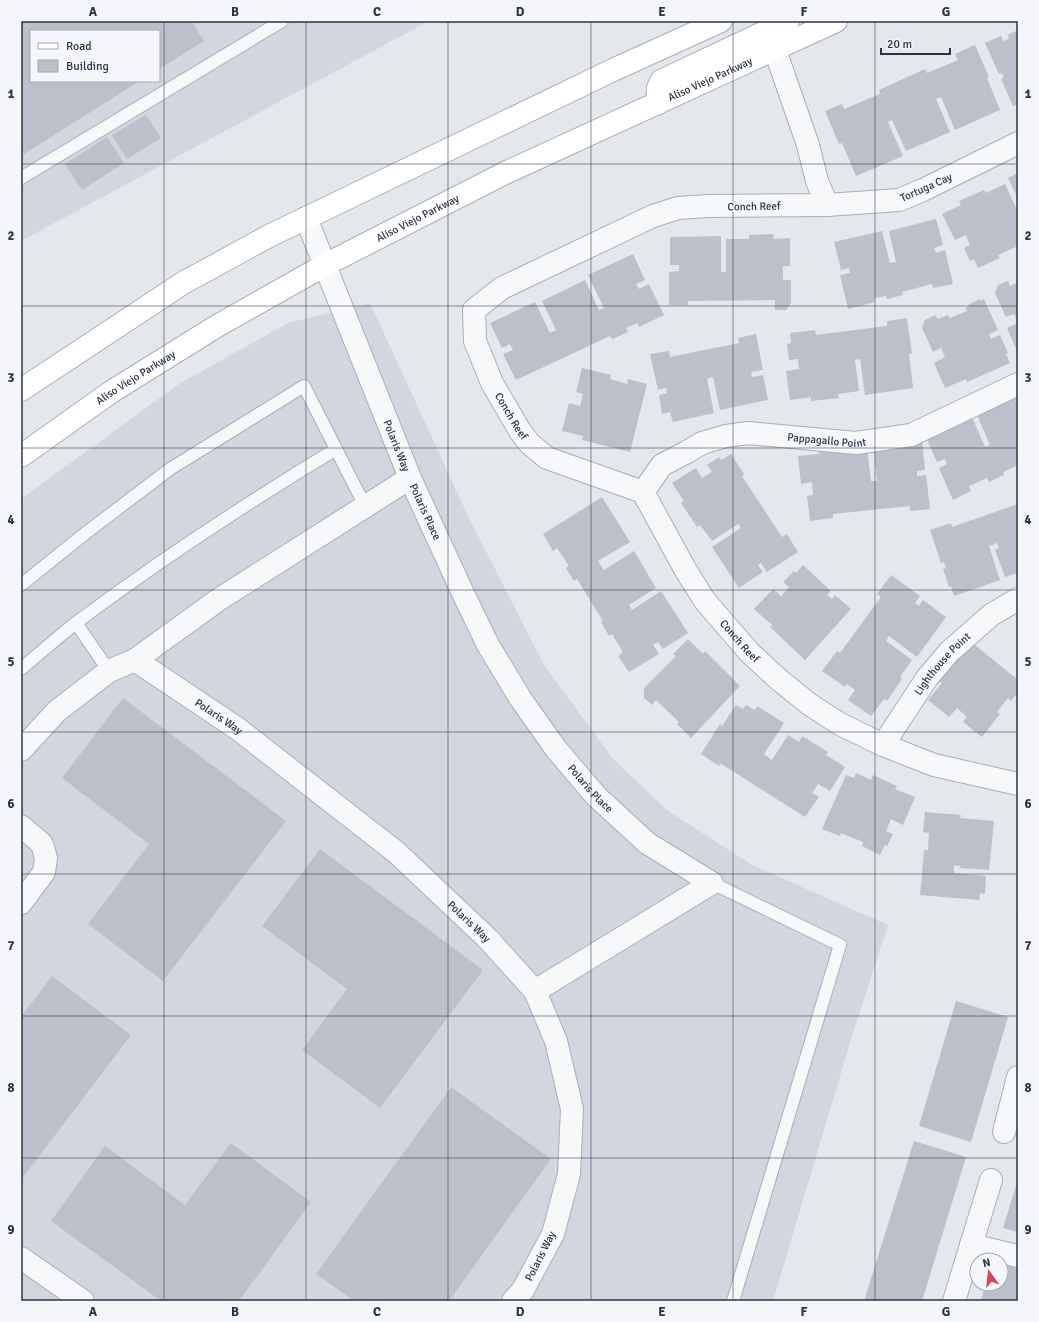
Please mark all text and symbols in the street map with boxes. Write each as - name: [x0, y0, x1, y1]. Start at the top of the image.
- text: A: [89, 4, 98, 20]
- text: B: [231, 4, 239, 20]
- text: C: [373, 4, 381, 20]
- text: D: [516, 4, 525, 20]
- text: E: [658, 4, 666, 20]
- text: F: [801, 4, 808, 20]
- text: G: [942, 4, 950, 20]
- legend: [30, 30, 160, 82]
- scale bar: [881, 30, 950, 56]
- text: 20 m: [887, 37, 912, 52]
- text: Road: [66, 39, 92, 54]
- street label: Aliso Viejo Parkway: [666, 54, 755, 104]
- text: Building: [66, 59, 109, 74]
- text: 1: [7, 86, 15, 102]
- text: 1: [1024, 86, 1032, 102]
- street label: Tortuga Cay: [898, 170, 955, 205]
- street label: Aliso Viejo Parkway: [374, 191, 462, 245]
- street label: Conch Reef: [727, 200, 782, 213]
- text: 2: [7, 228, 15, 244]
- text: 2: [1024, 228, 1032, 244]
- street label: Aliso Viejo Parkway: [94, 347, 178, 408]
- text: 3: [7, 370, 15, 386]
- text: 3: [1024, 370, 1032, 386]
- street label: Conch Reef: [492, 390, 531, 444]
- street label: Polaris Way: [380, 418, 413, 474]
- street label: Pappagallo Point: [787, 431, 867, 450]
- street label: Polaris Place: [406, 482, 444, 542]
- text: 4: [7, 512, 15, 528]
- text: 4: [1024, 512, 1032, 528]
- street label: Conch Reef: [717, 617, 763, 666]
- street label: Lighthouse Point: [912, 630, 974, 698]
- text: 5: [7, 654, 15, 670]
- text: 5: [1024, 654, 1032, 670]
- street label: Polaris Way: [192, 696, 246, 738]
- street label: Polaris Place: [565, 762, 615, 815]
- text: 6: [7, 796, 15, 812]
- text: 6: [1024, 796, 1032, 812]
- street label: Polaris Way: [445, 898, 494, 946]
- text: 7: [7, 938, 15, 954]
- text: 7: [1024, 938, 1032, 954]
- text: 8: [7, 1080, 15, 1096]
- text: 8: [1024, 1080, 1032, 1096]
- text: 9: [7, 1222, 15, 1238]
- text: 9: [1024, 1222, 1032, 1238]
- street label: Polaris Way: [522, 1228, 559, 1283]
- north arrow: [969, 1252, 1009, 1292]
- text: N: [981, 1256, 992, 1270]
- text: A: [89, 1304, 98, 1320]
- text: B: [231, 1304, 239, 1320]
- text: C: [373, 1304, 381, 1320]
- text: D: [516, 1304, 525, 1320]
- text: E: [658, 1304, 666, 1320]
- text: F: [801, 1304, 808, 1320]
- text: G: [942, 1304, 950, 1320]

